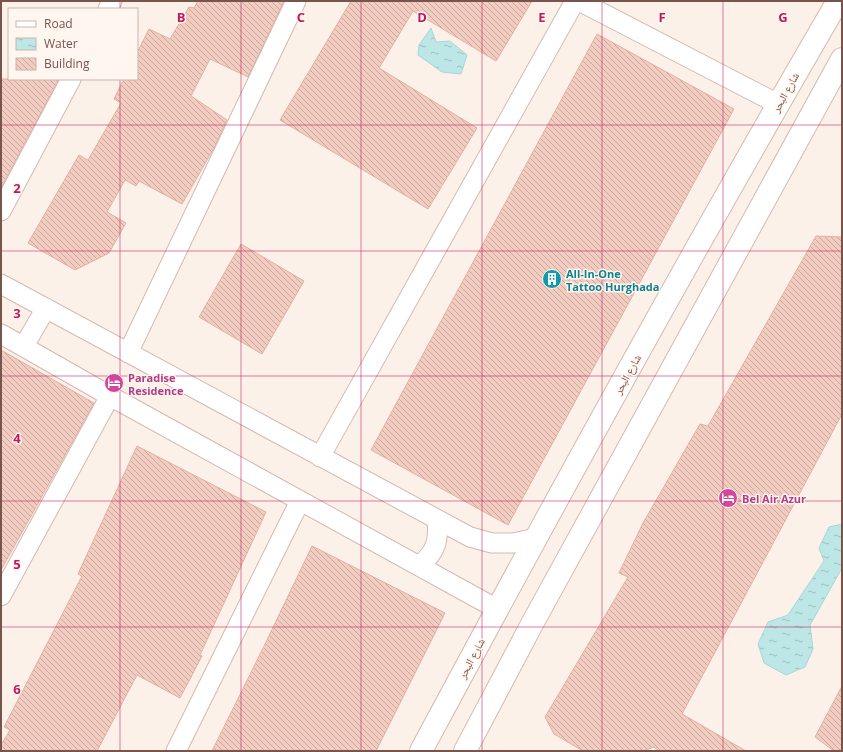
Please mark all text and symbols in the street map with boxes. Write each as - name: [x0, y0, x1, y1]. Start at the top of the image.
- legend: [8, 8, 138, 80]
- text: B: [177, 8, 186, 26]
- text: C: [297, 8, 305, 26]
- text: D: [417, 8, 427, 26]
- text: E: [538, 8, 546, 26]
- text: F: [658, 8, 666, 26]
- text: G: [778, 8, 788, 26]
- text: Road: [44, 15, 73, 32]
- text: Water: [44, 35, 78, 52]
- text: Building: [44, 55, 90, 72]
- street label: شارع البحر: [767, 69, 802, 116]
- text: 2: [13, 179, 21, 197]
- place label: All-In-One Tattoo Hurghada: [566, 266, 659, 294]
- building icon: All-In-One Tattoo Hurghada: [541, 268, 563, 290]
- text: 3: [13, 304, 21, 322]
- street label: شارع البحر: [609, 351, 644, 398]
- place label: Paradise Residence: [128, 370, 184, 398]
- hotel icon: Paradise Residence: [103, 372, 125, 394]
- text: 4: [13, 429, 21, 447]
- hotel icon: Bel Air Azur: [717, 487, 739, 509]
- place label: Bel Air Azur: [742, 491, 806, 506]
- text: 5: [13, 555, 21, 573]
- street label: شارع البحر: [454, 635, 488, 682]
- text: 6: [13, 680, 21, 698]

